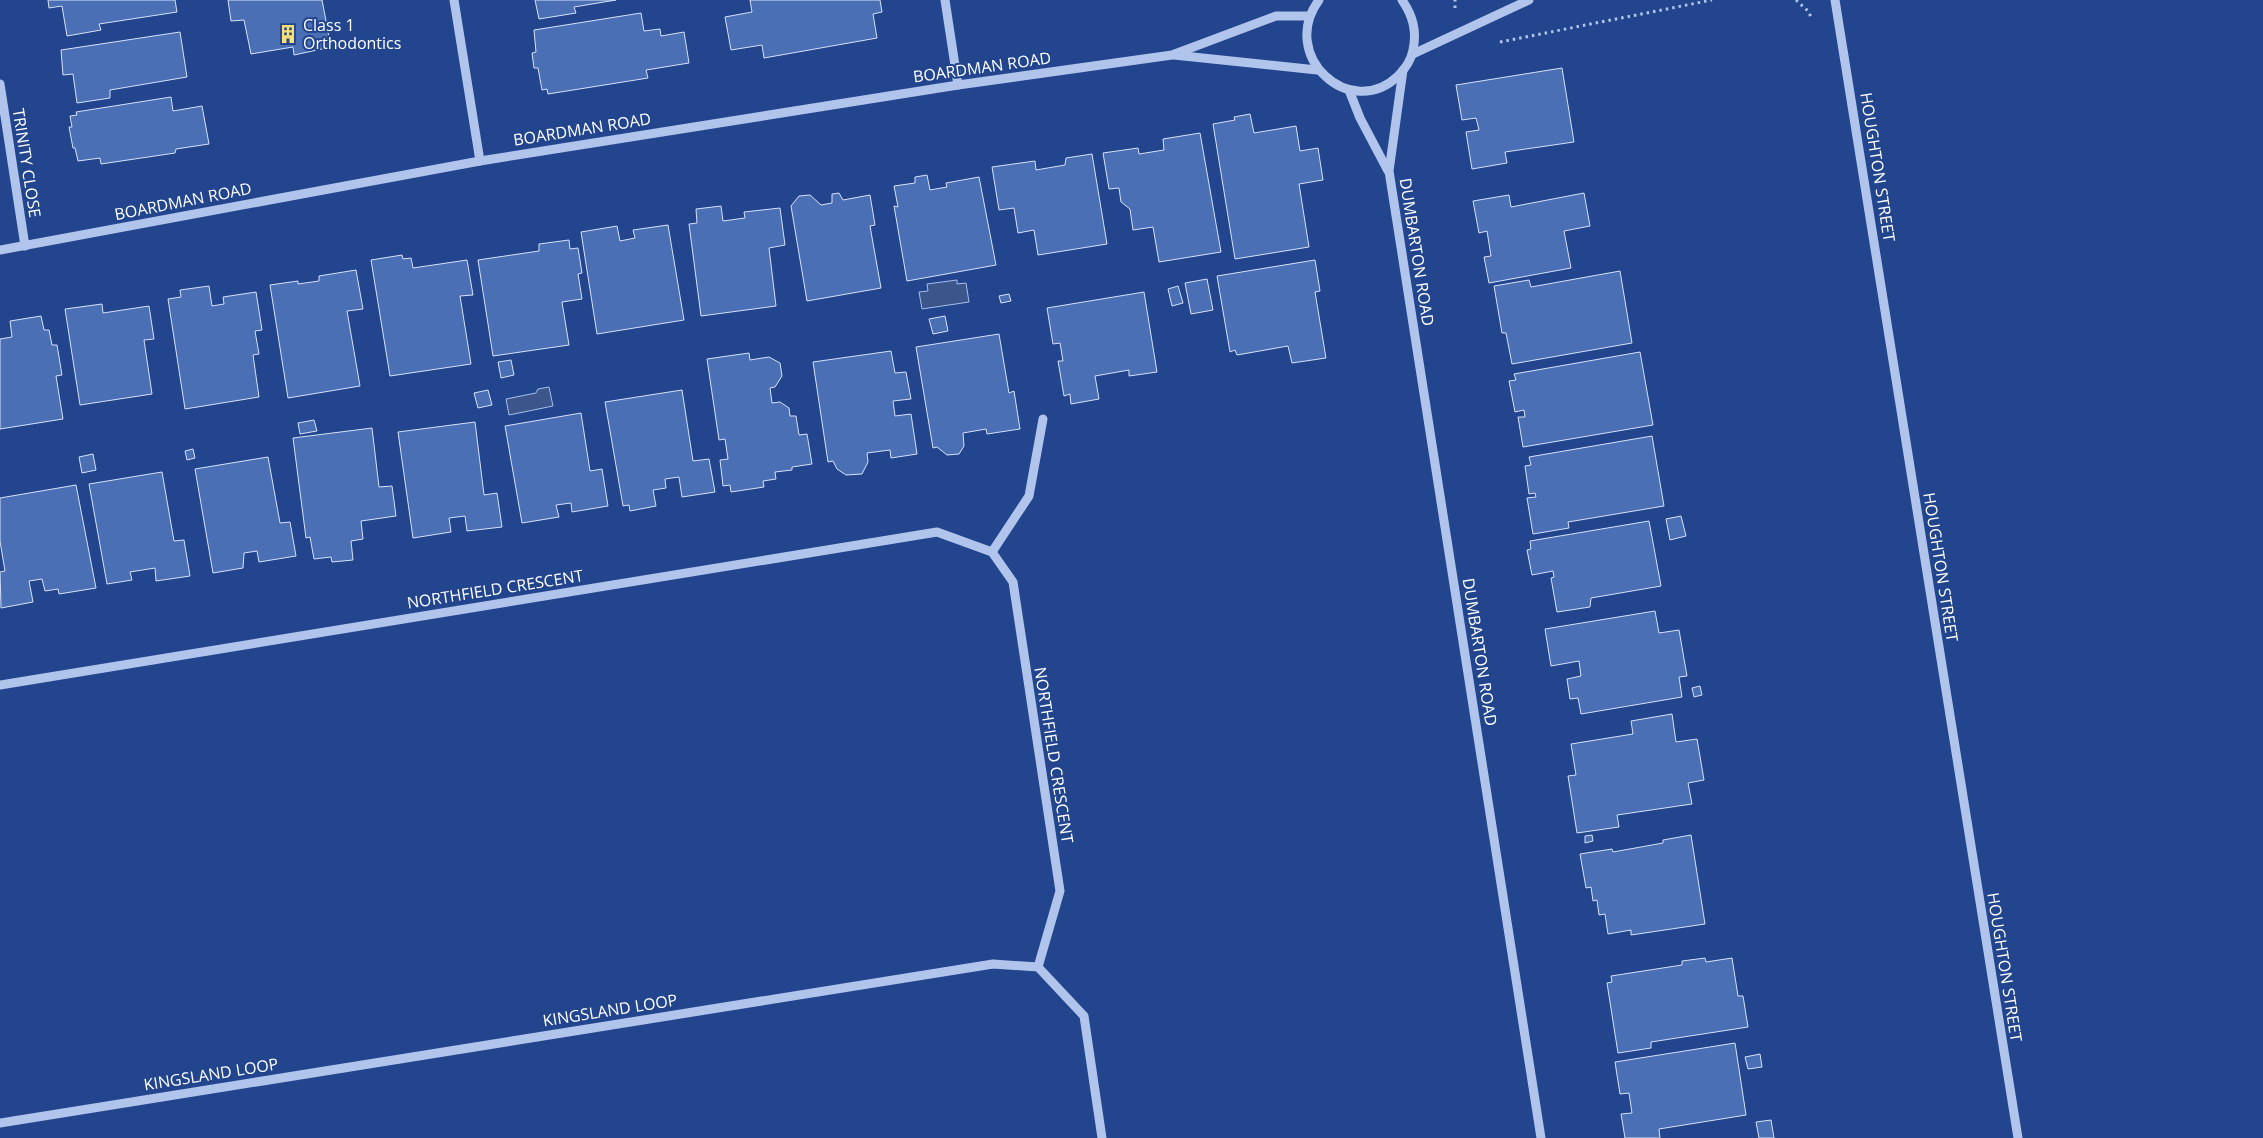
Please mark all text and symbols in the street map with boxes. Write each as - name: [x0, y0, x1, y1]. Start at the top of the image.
- place label: Class 1 Orthodontics: [303, 14, 401, 54]
- building icon: Class 1 Orthodontics: [277, 23, 299, 45]
- street label: BOARDMAN ROAD: [912, 46, 1052, 88]
- street label: HOUGHTON STREET: [1855, 91, 1901, 243]
- street label: TRINITY CLOSE: [8, 107, 46, 219]
- street label: BOARDMAN ROAD: [512, 107, 652, 151]
- street label: DUMBARTON ROAD: [1394, 176, 1440, 328]
- street label: BOARDMAN ROAD: [113, 177, 253, 225]
- street label: HOUGHTON STREET: [1918, 491, 1964, 643]
- street label: NORTHFIELD CRESCENT: [405, 564, 585, 614]
- street label: DUMBARTON ROAD: [1457, 576, 1503, 728]
- street label: NORTHFIELD CRESCENT: [1029, 665, 1079, 845]
- street label: HOUGHTON STREET: [1982, 891, 2028, 1043]
- street label: KINGSLAND LOOP: [541, 989, 679, 1031]
- street label: KINGSLAND LOOP: [142, 1053, 280, 1095]

